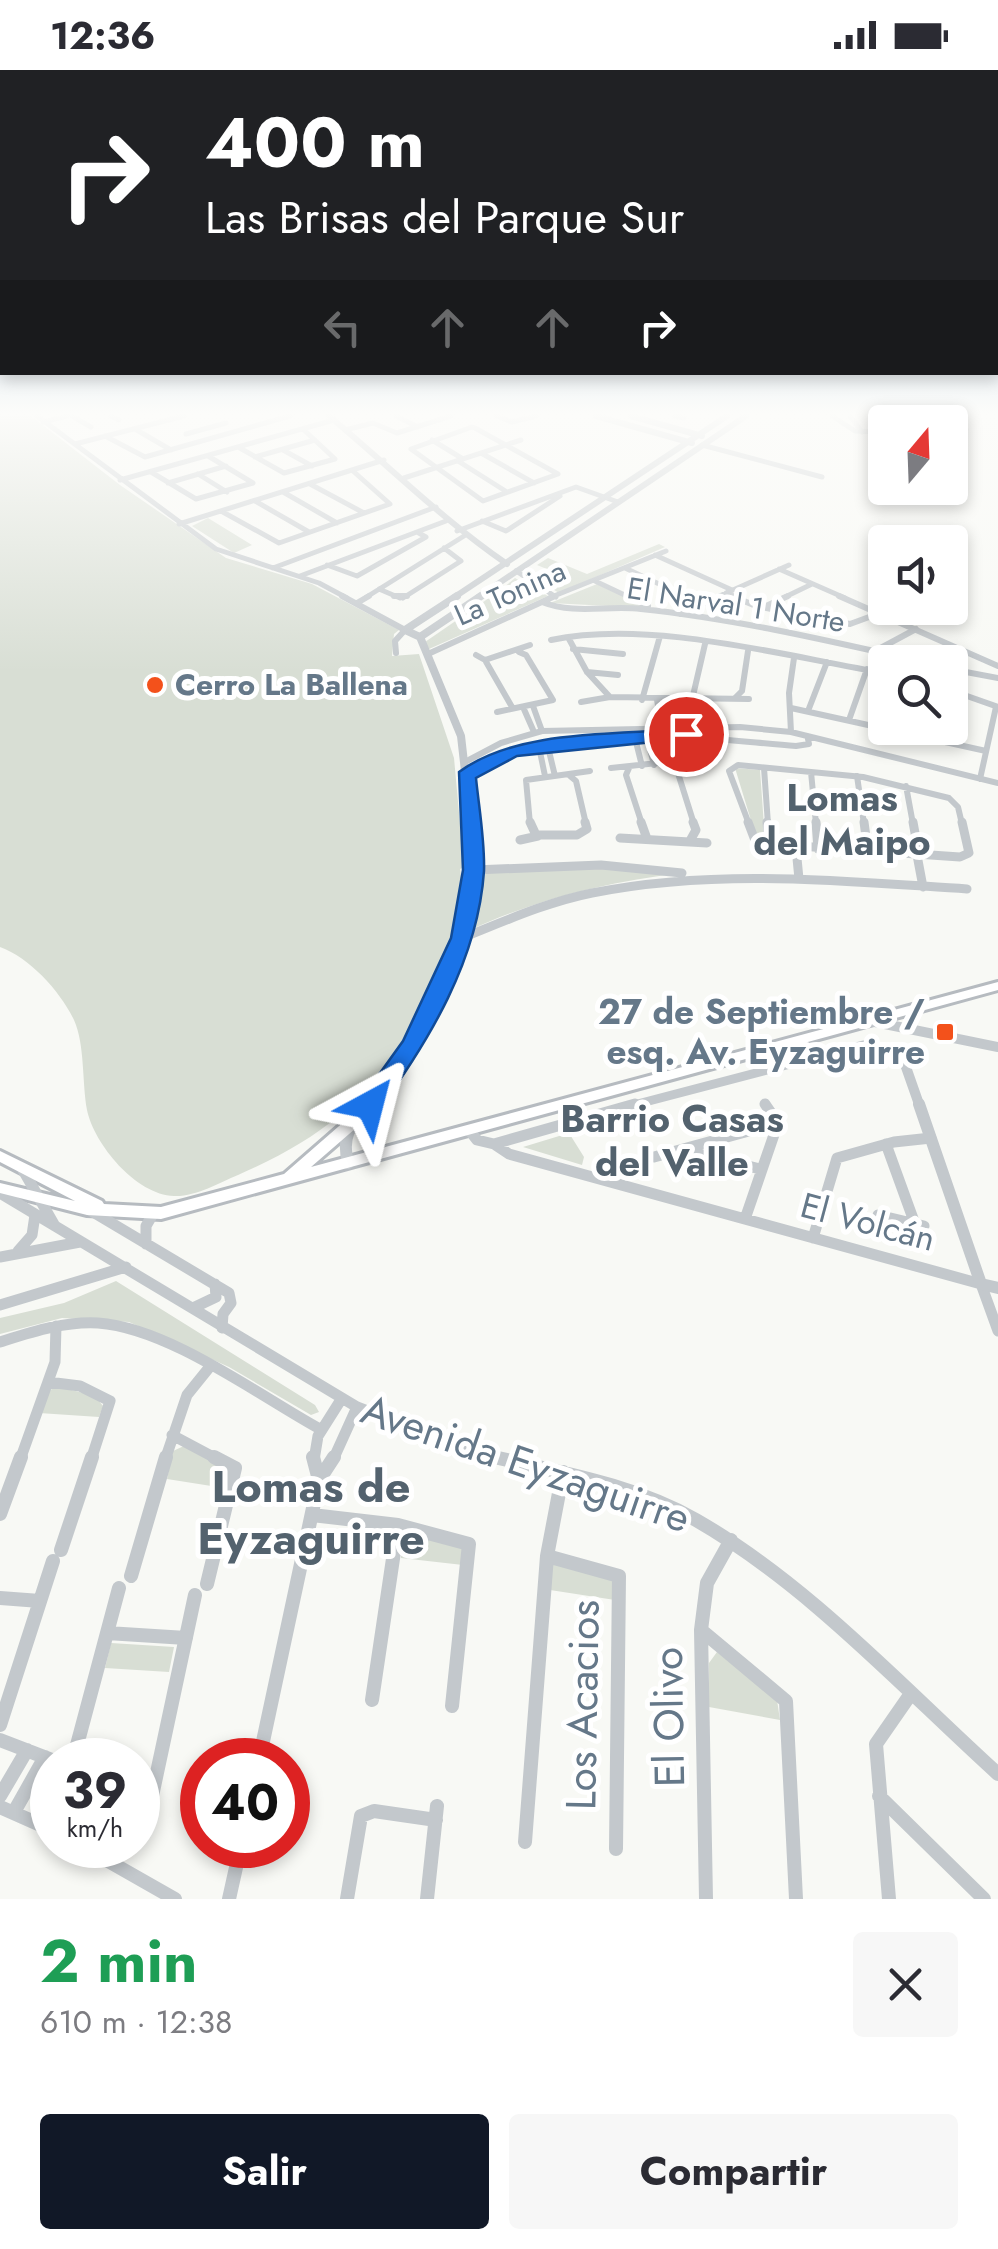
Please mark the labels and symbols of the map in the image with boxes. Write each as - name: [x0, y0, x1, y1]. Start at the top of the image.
- north arrow: [868, 405, 968, 505]
- street label: La Tonina: [447, 549, 572, 636]
- street label: El Narval 1 Norte: [624, 566, 848, 643]
- place label: Cerro La Ballena: [175, 663, 408, 706]
- marker: Cerro La Ballena: [144, 674, 166, 696]
- pin: [644, 692, 729, 777]
- district label: Lomas del Maipo: [753, 770, 931, 869]
- place label: 27 de Septiembre / esq. Av. Eyzaguirre: [598, 987, 925, 1077]
- marker: 27 de Septiembre / esq. Av. Eyzaguirre: [934, 1021, 956, 1043]
- position arrow: [318, 1053, 422, 1157]
- district label: Barrio Casas del Valle: [560, 1091, 784, 1190]
- street label: El Volcán: [795, 1180, 941, 1264]
- street label: Avenida Eyzaguirre: [353, 1379, 698, 1548]
- district label: Lomas de Eyzaguirre: [197, 1454, 425, 1571]
- street label: Los Acacios: [550, 1599, 615, 1811]
- street label: El Olivo: [637, 1647, 700, 1787]
- speed limit sign: 40: [180, 1738, 310, 1868]

